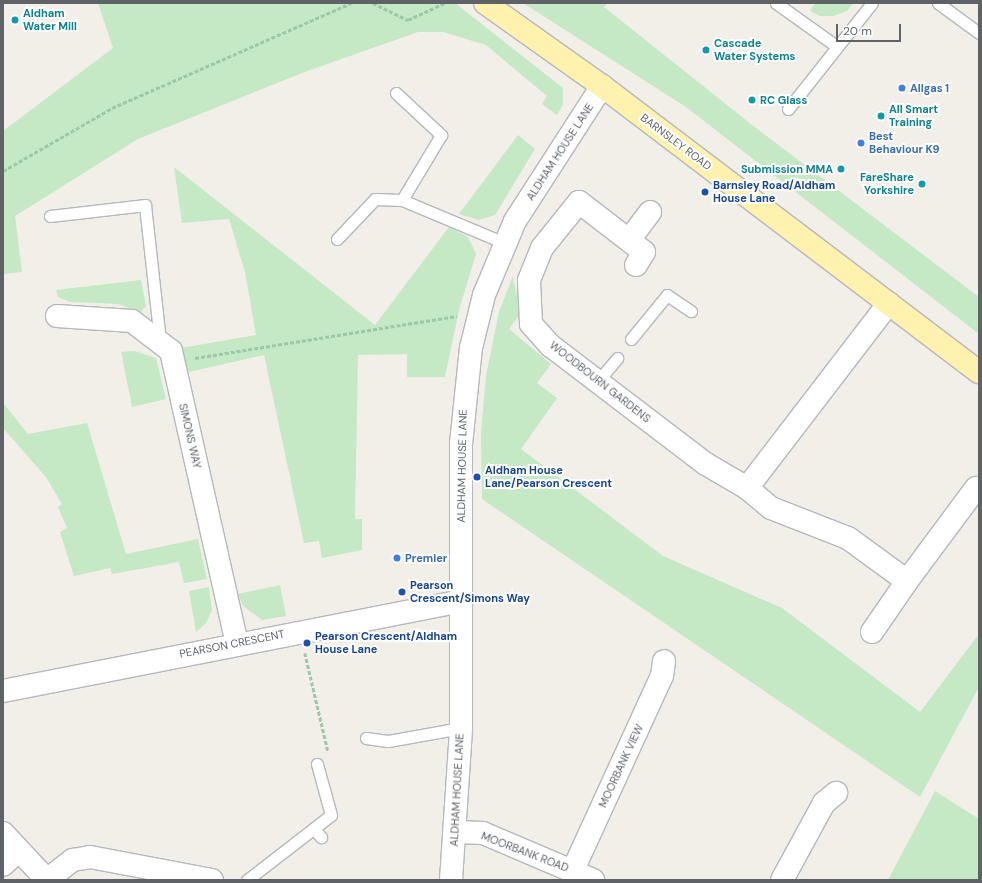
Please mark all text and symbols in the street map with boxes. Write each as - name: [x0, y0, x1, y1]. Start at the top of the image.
- place label: Aldham Water Mill: [23, 7, 77, 33]
- marker: Aldham Water Mill: [10, 15, 20, 25]
- scale bar: [838, 16, 903, 42]
- text: 20 m: [843, 23, 872, 39]
- place label: Cascade Water Systems: [714, 37, 795, 63]
- marker: Cascade Water Systems: [701, 45, 711, 55]
- place label: Allgas 1: [910, 81, 949, 95]
- marker: Allgas 1: [897, 83, 907, 93]
- place label: RC Glass: [760, 93, 807, 107]
- marker: RC Glass: [747, 95, 757, 105]
- street label: ALDHAM HOUSE LANE: [524, 101, 596, 203]
- place label: All Smart Training: [889, 103, 938, 129]
- street label: BARNSLEY ROAD: [638, 111, 714, 173]
- marker: All Smart Training: [876, 111, 886, 121]
- place label: Best Behaviour K9: [869, 130, 939, 156]
- marker: Best Behaviour K9: [856, 138, 866, 148]
- place label: Submission MMA: [741, 162, 833, 176]
- marker: Submission MMA: [836, 164, 846, 174]
- place label: FareShare Yorkshire: [860, 171, 914, 197]
- place label: Barnsley Road/Aldham House Lane: [713, 179, 835, 205]
- marker: FareShare Yorkshire: [917, 179, 927, 189]
- marker: Barnsley Road/Aldham House Lane: [700, 187, 710, 197]
- street label: WOODBOURN GARDENS: [547, 339, 653, 425]
- street label: SIMONS WAY: [176, 402, 204, 470]
- street label: ALDHAM HOUSE LANE: [454, 409, 470, 523]
- place label: Aldham House Lane/Pearson Crescent: [485, 464, 612, 490]
- marker: Aldham House Lane/Pearson Crescent: [472, 472, 482, 482]
- place label: Premier: [405, 551, 447, 565]
- marker: Premier: [392, 553, 402, 563]
- place label: Pearson Crescent/Simons Way: [410, 579, 530, 605]
- marker: Pearson Crescent/Simons Way: [397, 587, 407, 597]
- street label: PEARSON CRESCENT: [178, 627, 286, 661]
- place label: Pearson Crescent/Aldham House Lane: [315, 630, 457, 656]
- marker: Pearson Crescent/Aldham House Lane: [302, 638, 312, 648]
- street label: MOORBANK VIEW: [596, 722, 646, 810]
- street label: ALDHAM HOUSE LANE: [447, 733, 467, 847]
- street label: MOORBANK ROAD: [479, 829, 571, 875]

